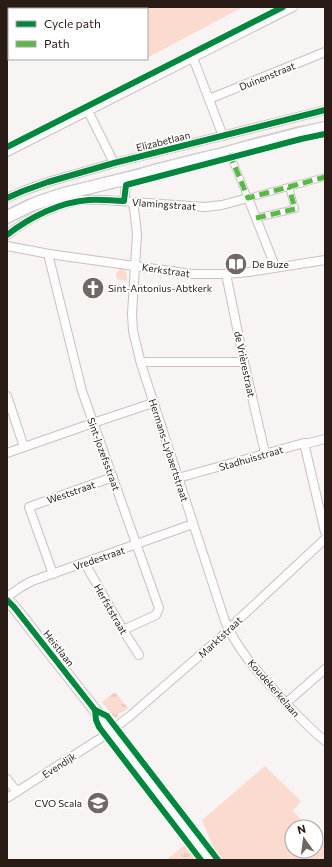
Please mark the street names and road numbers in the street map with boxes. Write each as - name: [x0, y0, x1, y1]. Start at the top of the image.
- street label: Duinenstraat: [237, 59, 297, 93]
- street label: Elizabetlaan: [135, 129, 191, 153]
- street label: Vlamingstraat: [132, 196, 196, 212]
- street label: Kerkstraat: [141, 261, 191, 279]
- street label: de Vrièrestraat: [232, 330, 258, 398]
- street label: Hermans-Lybaertstraat: [147, 397, 191, 503]
- street label: Sint-Jozefsstraat: [85, 416, 123, 492]
- street label: Stadhuisstraat: [217, 443, 285, 473]
- street label: Weststraat: [45, 478, 97, 506]
- street label: Vredestraat: [72, 544, 126, 572]
- street label: Herfststraat: [92, 582, 130, 636]
- street label: Marktstraat: [196, 614, 244, 660]
- street label: Heistlaan: [41, 627, 77, 669]
- street label: Koudekerkelaan: [246, 657, 302, 719]
- street label: Evendijk: [40, 749, 79, 780]

